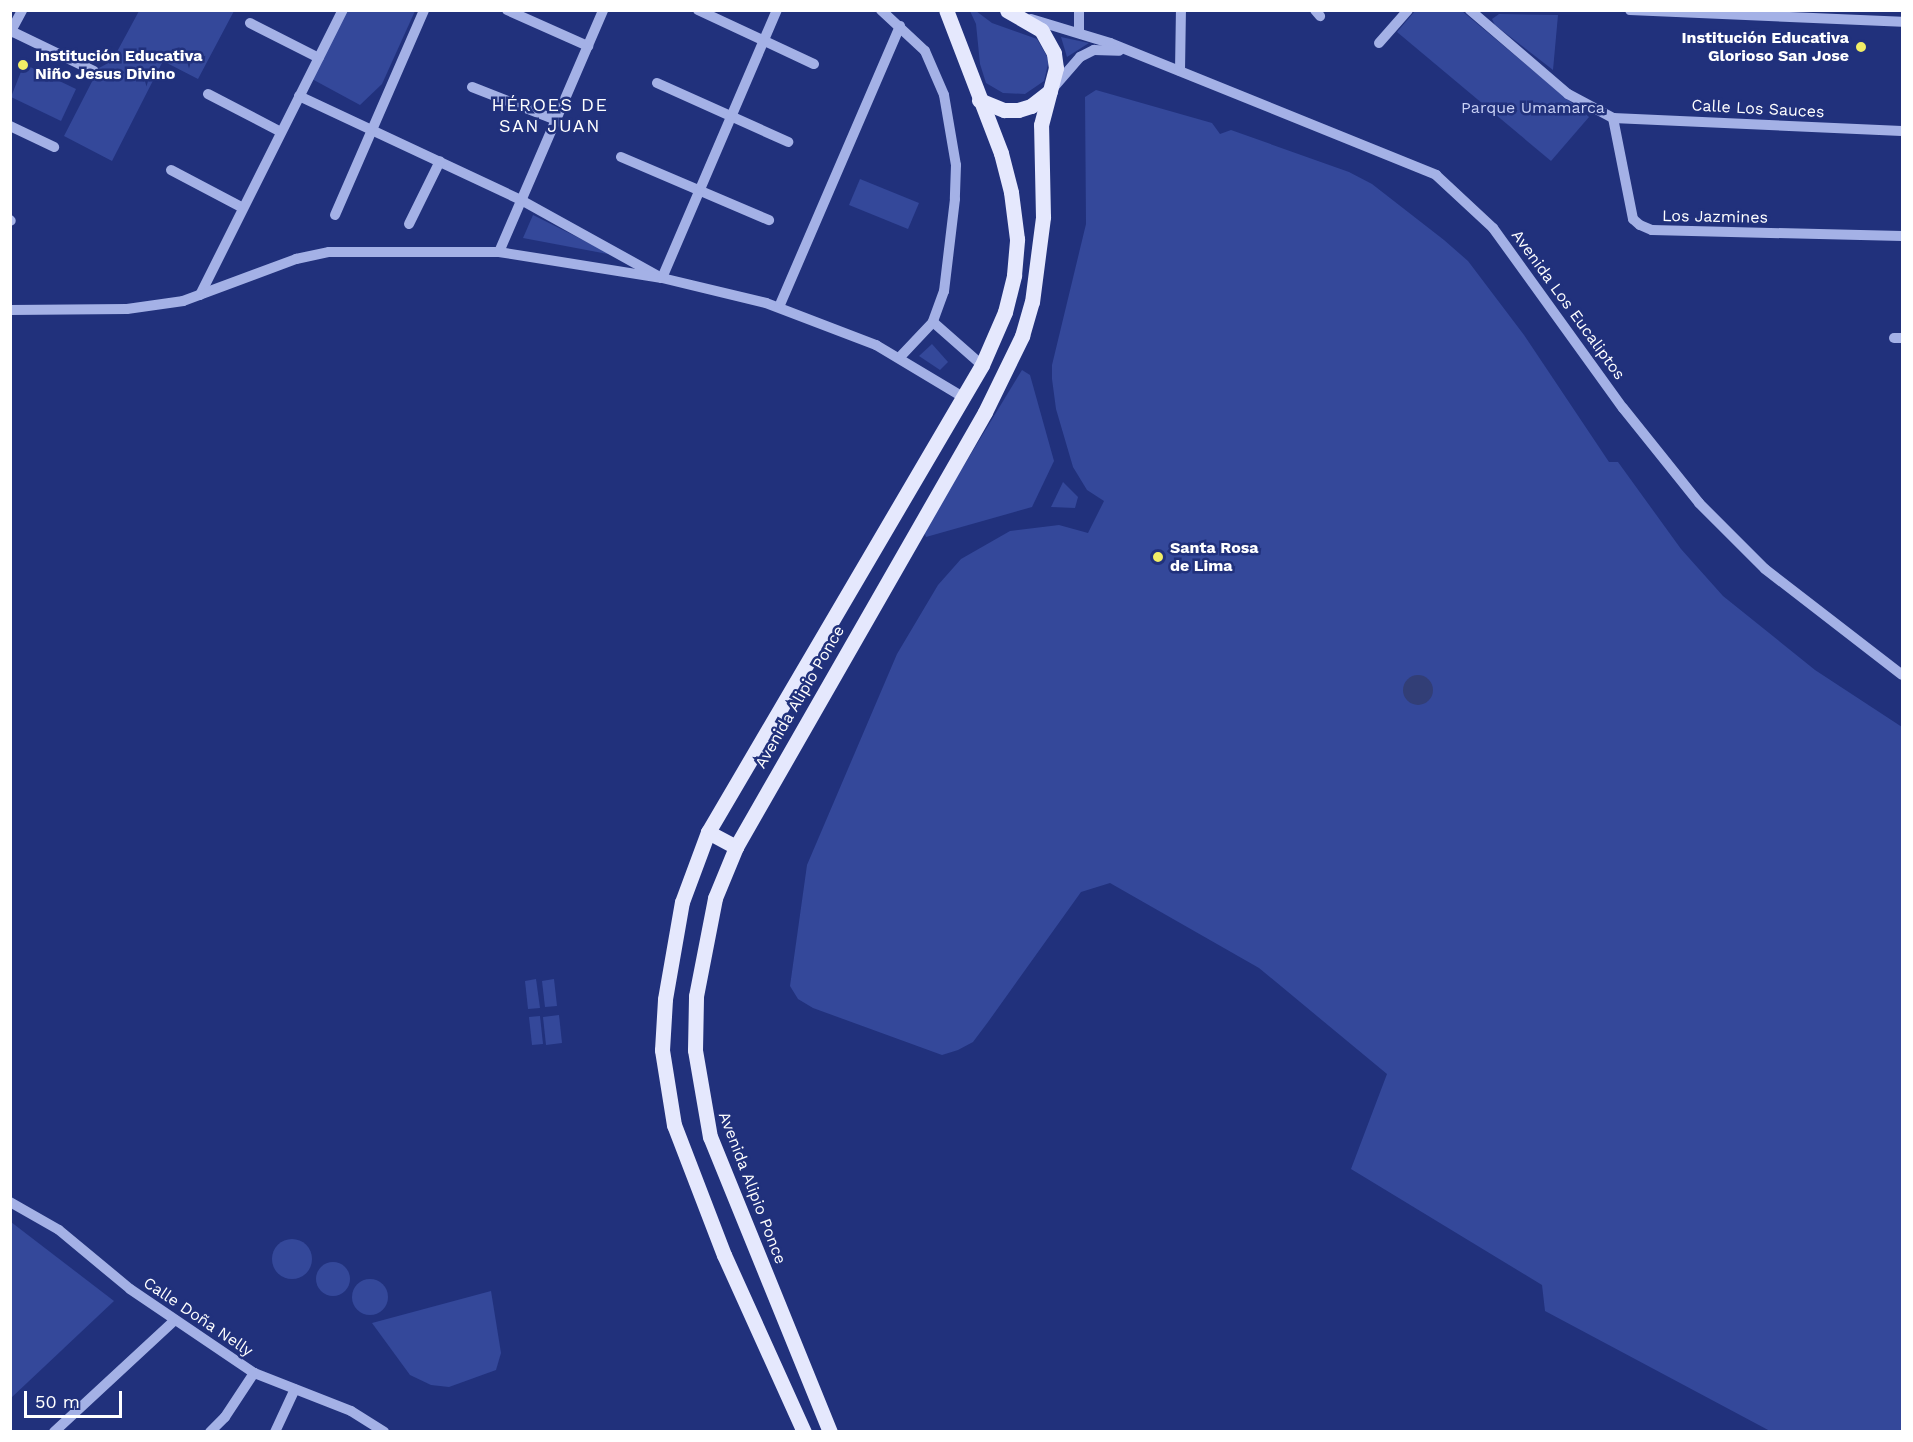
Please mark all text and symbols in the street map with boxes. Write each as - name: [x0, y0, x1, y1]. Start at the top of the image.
- place label: Institución Educativa Glorioso San Jose: [1681, 28, 1849, 66]
- marker: Institución Educativa Glorioso San Jose: [1854, 40, 1868, 54]
- place label: Institución Educativa Niño Jesus Divino: [35, 46, 203, 84]
- marker: Institución Educativa Niño Jesus Divino: [16, 58, 30, 72]
- district label: HÉROES DE SAN JUAN: [491, 95, 609, 138]
- street label: Calle Los Sauces: [1691, 96, 1825, 122]
- park label: Parque Umamarca: [1461, 98, 1605, 118]
- street label: Los Jazmines: [1662, 206, 1768, 228]
- street label: Avenida Los Eucaliptos: [1507, 226, 1629, 384]
- place label: Santa Rosa de Lima: [1170, 538, 1259, 576]
- marker: Santa Rosa de Lima: [1151, 550, 1165, 564]
- street label: Avenida Alipio Ponce: [751, 622, 849, 772]
- street label: Avenida Alipio Ponce: [714, 1109, 790, 1267]
- street label: Calle Doña Nelly: [139, 1273, 257, 1361]
- scale bar: [27, 1379, 124, 1417]
- text: 50 m: [35, 1391, 80, 1412]

